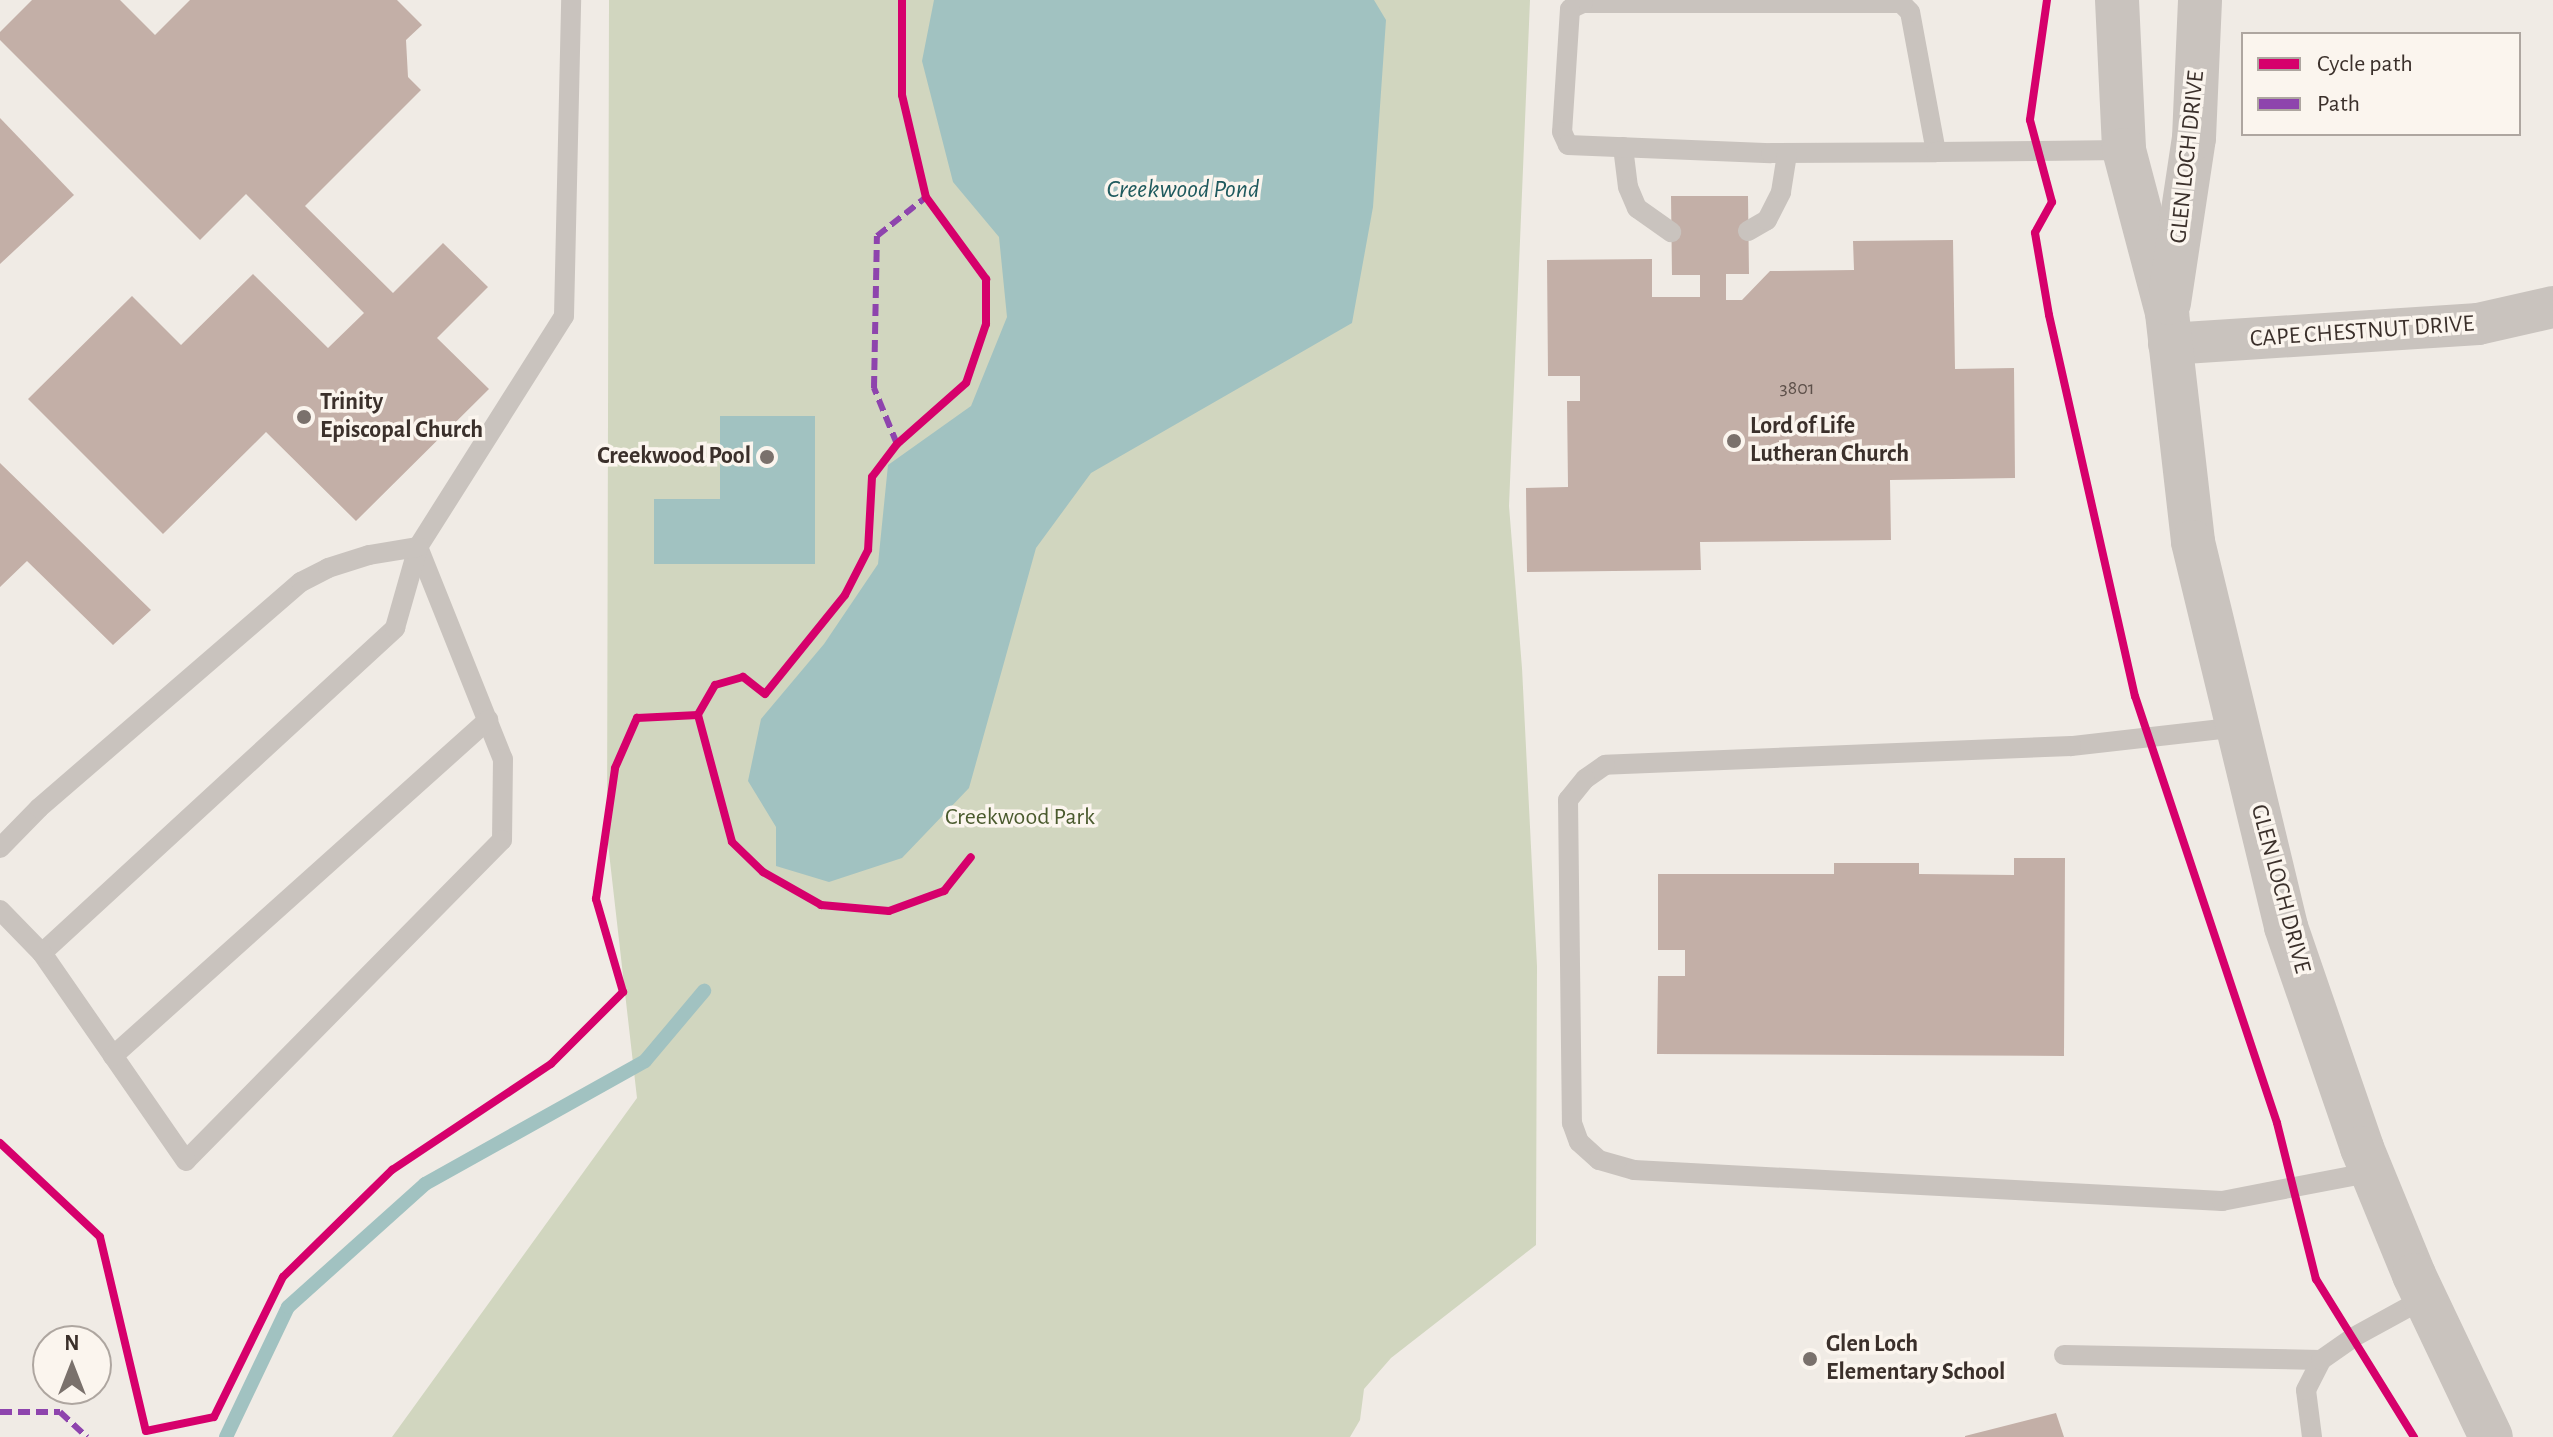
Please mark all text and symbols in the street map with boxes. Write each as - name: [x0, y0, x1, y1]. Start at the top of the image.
- legend: [2241, 32, 2521, 136]
- text: Cycle path: [2317, 52, 2413, 76]
- street label: GLEN LOCH DRIVE: [2165, 69, 2211, 245]
- text: Path: [2317, 92, 2360, 116]
- water label: Creekwood Pond: [1107, 174, 1259, 206]
- street label: CAPE CHESTNUT DRIVE: [2249, 310, 2475, 354]
- house number: 3801: [1779, 376, 1815, 400]
- place label: Trinity Episcopal Church: [320, 389, 483, 445]
- marker: Trinity Episcopal Church: [295, 408, 313, 426]
- place label: Lord of Life Lutheran Church: [1750, 413, 1909, 469]
- marker: Lord of Life Lutheran Church: [1725, 432, 1743, 450]
- place label: Creekwood Pool: [597, 443, 751, 471]
- marker: Creekwood Pool: [758, 448, 776, 466]
- street label: GLEN LOCH DRIVE: [2244, 801, 2316, 977]
- park label: Creekwood Park: [945, 804, 1095, 832]
- north arrow: [32, 1325, 112, 1405]
- place label: Glen Loch Elementary School: [1826, 1331, 2005, 1387]
- text: N: [64, 1332, 80, 1354]
- marker: Glen Loch Elementary School: [1801, 1350, 1819, 1368]

